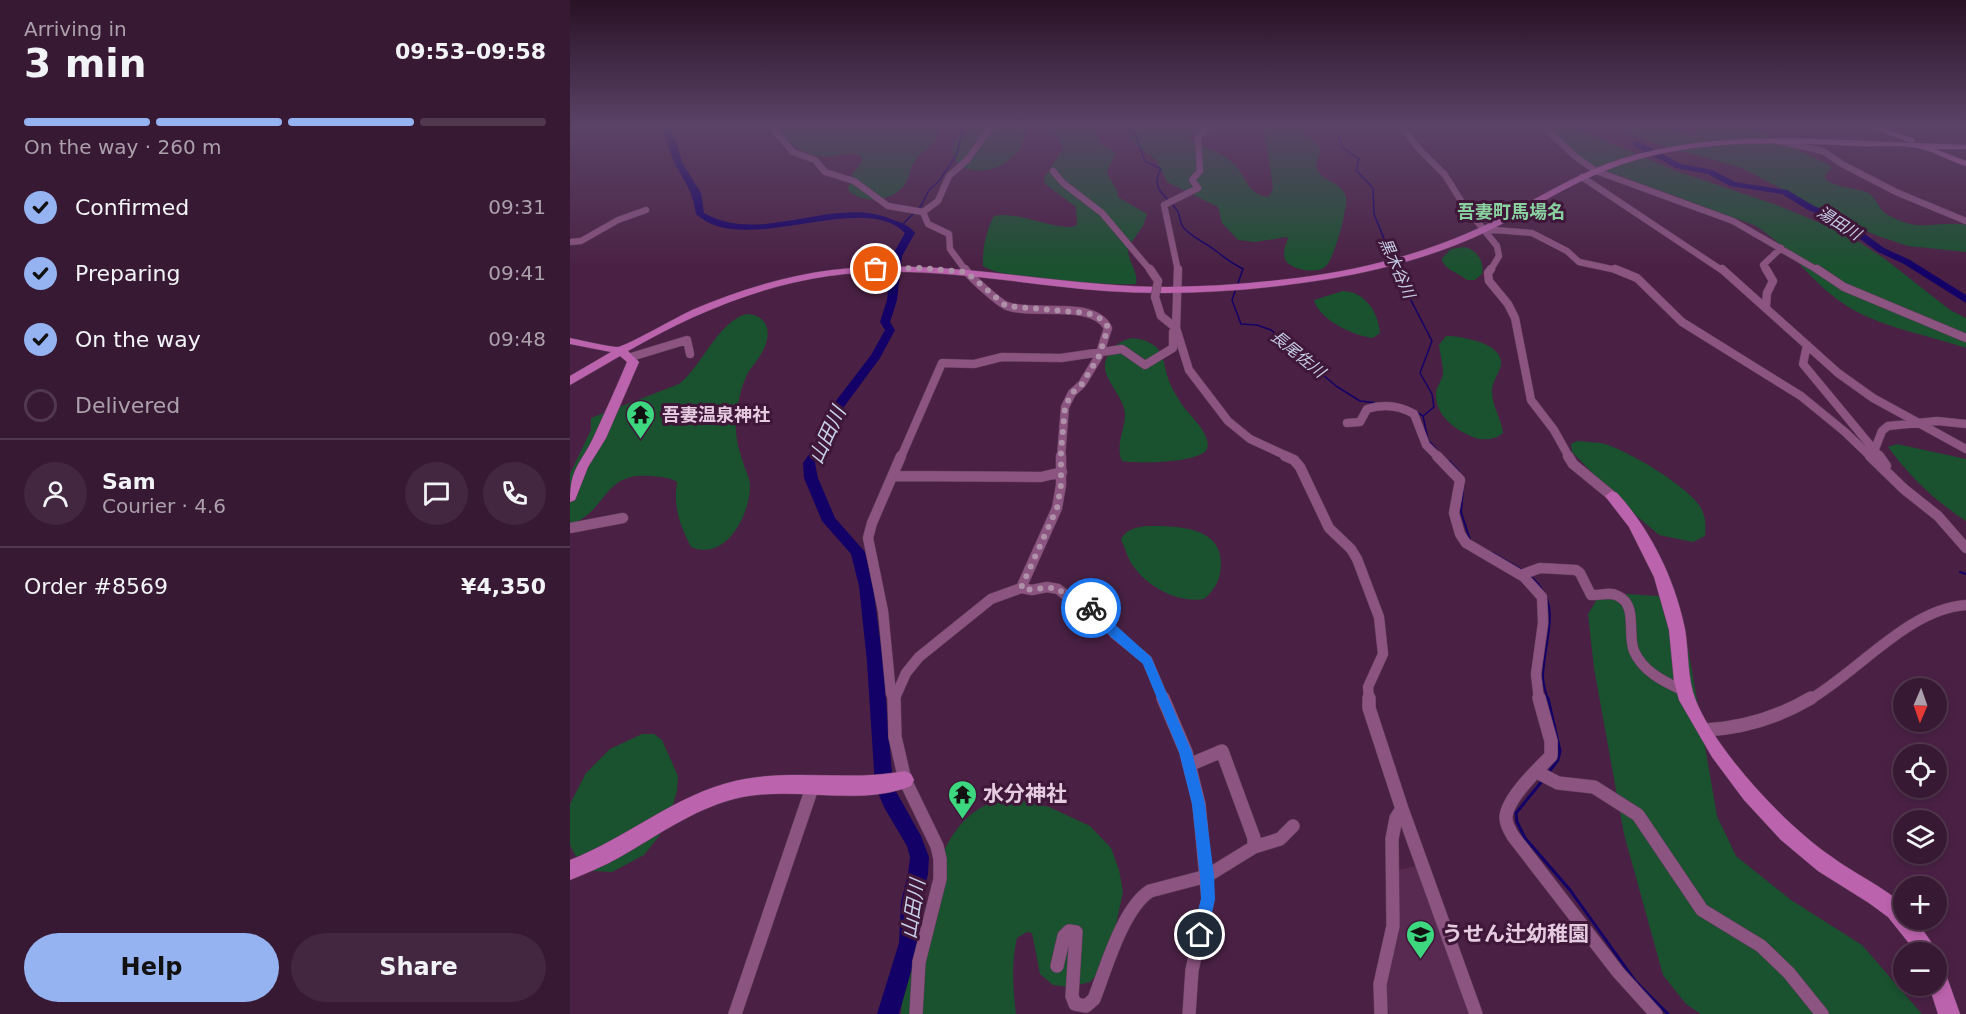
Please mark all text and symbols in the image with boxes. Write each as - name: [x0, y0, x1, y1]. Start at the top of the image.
- text: Arriving in: [24, 17, 127, 41]
- text: 09:53–09:58: [395, 39, 546, 64]
- text: 3 min: [24, 41, 146, 86]
- text: On the way · 260 m: [24, 135, 222, 159]
- icon: check: [24, 191, 57, 224]
- text: Confirmed: [75, 195, 189, 220]
- text: 09:31: [488, 195, 546, 219]
- district label: 吾妻町馬場名: [1457, 201, 1565, 222]
- water label: 湯田川: [1814, 202, 1866, 245]
- water label: 黒木谷川: [1375, 235, 1420, 303]
- pin: [850, 243, 901, 294]
- icon: bag: [859, 252, 892, 285]
- icon: check: [24, 257, 57, 290]
- text: Preparing: [75, 261, 181, 286]
- text: 09:41: [488, 261, 546, 285]
- icon: check: [24, 323, 57, 356]
- water label: 長尾佐川: [1267, 326, 1330, 383]
- text: On the way: [75, 327, 201, 352]
- text: 09:48: [488, 327, 546, 351]
- text: Delivered: [75, 393, 180, 418]
- temple icon: 吾妻温泉神社: [625, 398, 657, 440]
- water label: 山田川: [803, 401, 851, 467]
- place label: 吾妻温泉神社: [662, 404, 770, 425]
- button: person: [24, 462, 87, 525]
- button: chat: [405, 462, 468, 525]
- button: phone: [483, 462, 546, 525]
- text: Sam: [102, 469, 156, 494]
- text: Courier · 4.6: [102, 494, 226, 518]
- text: Order #8569: [24, 574, 168, 599]
- text: ¥4,350: [461, 574, 546, 599]
- courier: [1061, 578, 1121, 638]
- icon: bike: [1075, 592, 1108, 625]
- north arrow: [1893, 678, 1947, 732]
- map controls: [1893, 678, 1947, 996]
- button: locate: [1893, 744, 1947, 798]
- temple icon: 水分神社: [946, 778, 978, 820]
- place label: 水分神社: [983, 782, 1067, 806]
- button: layers: [1893, 810, 1947, 864]
- water label: 山田川: [896, 876, 930, 941]
- button: +: [1893, 876, 1947, 930]
- pin: [1174, 909, 1225, 960]
- icon: home: [1183, 918, 1216, 951]
- school or university icon: うせん辻幼稚園: [1405, 918, 1437, 960]
- place label: うせん辻幼稚園: [1442, 922, 1589, 946]
- button: Help: [24, 933, 279, 1002]
- button: Share: [291, 933, 546, 1002]
- button: −: [1893, 942, 1947, 996]

